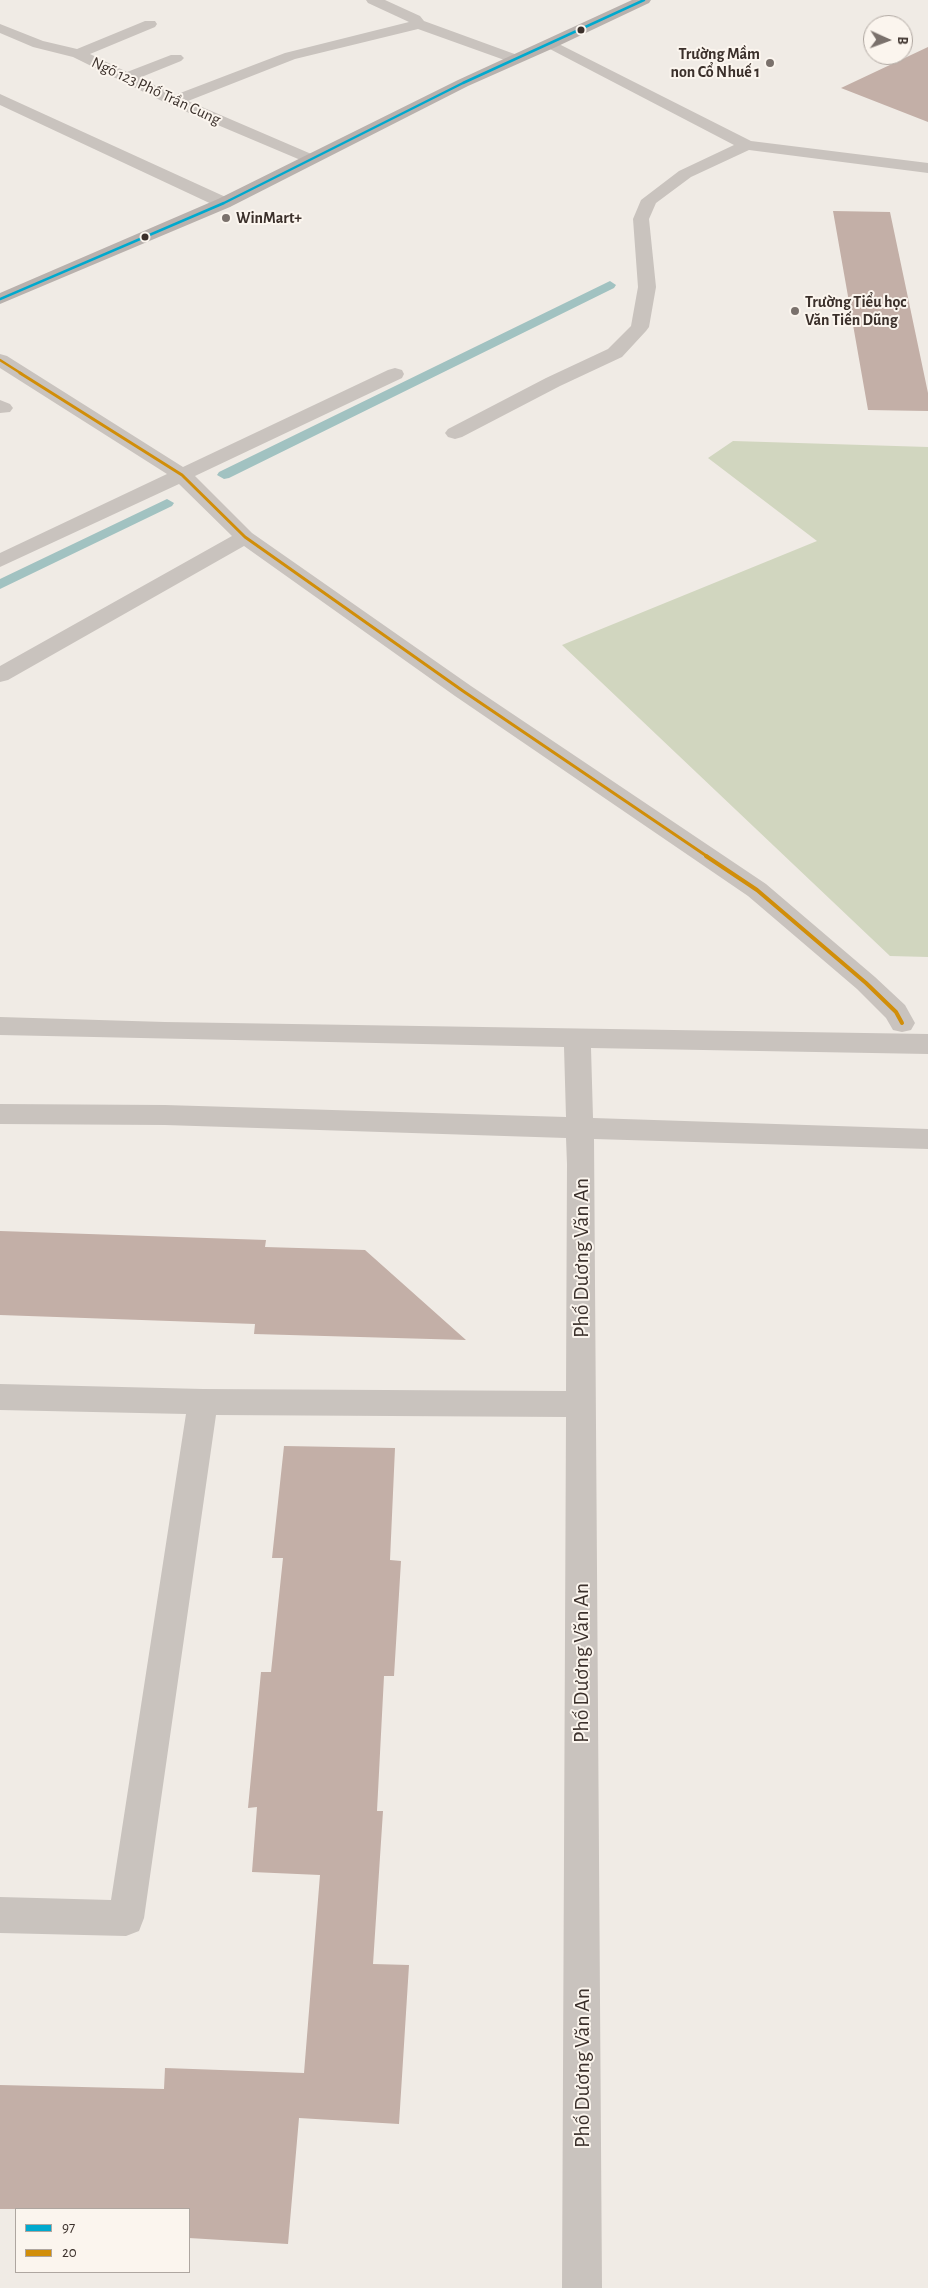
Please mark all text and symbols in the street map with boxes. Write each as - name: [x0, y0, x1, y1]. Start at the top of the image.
- north arrow: [863, 15, 913, 65]
- unlabelled marker: [576, 25, 586, 35]
- text: B: [895, 36, 909, 45]
- place label: Trường Mầm non Cổ Nhuế 1: [671, 44, 760, 82]
- street label: Ngõ 123 Phố Trần Cung: [88, 53, 224, 129]
- marker: Trường Mầm non Cổ Nhuế 1: [764, 57, 776, 69]
- place label: WinMart+: [236, 208, 302, 228]
- marker: WinMart+: [220, 212, 232, 224]
- unlabelled marker: [140, 232, 150, 242]
- place label: Trường Tiểu học Văn Tiến Dũng: [805, 292, 906, 330]
- marker: Trường Tiểu học Văn Tiến Dũng: [789, 305, 801, 317]
- street label: Phố Dương Văn An: [568, 1178, 594, 1338]
- street label: Phố Dương Văn An: [568, 1583, 594, 1743]
- street label: Phố Dương Văn An: [569, 1988, 595, 2148]
- legend: [15, 2208, 190, 2273]
- text: 97: [62, 2220, 75, 2235]
- text: 20: [62, 2245, 77, 2260]

